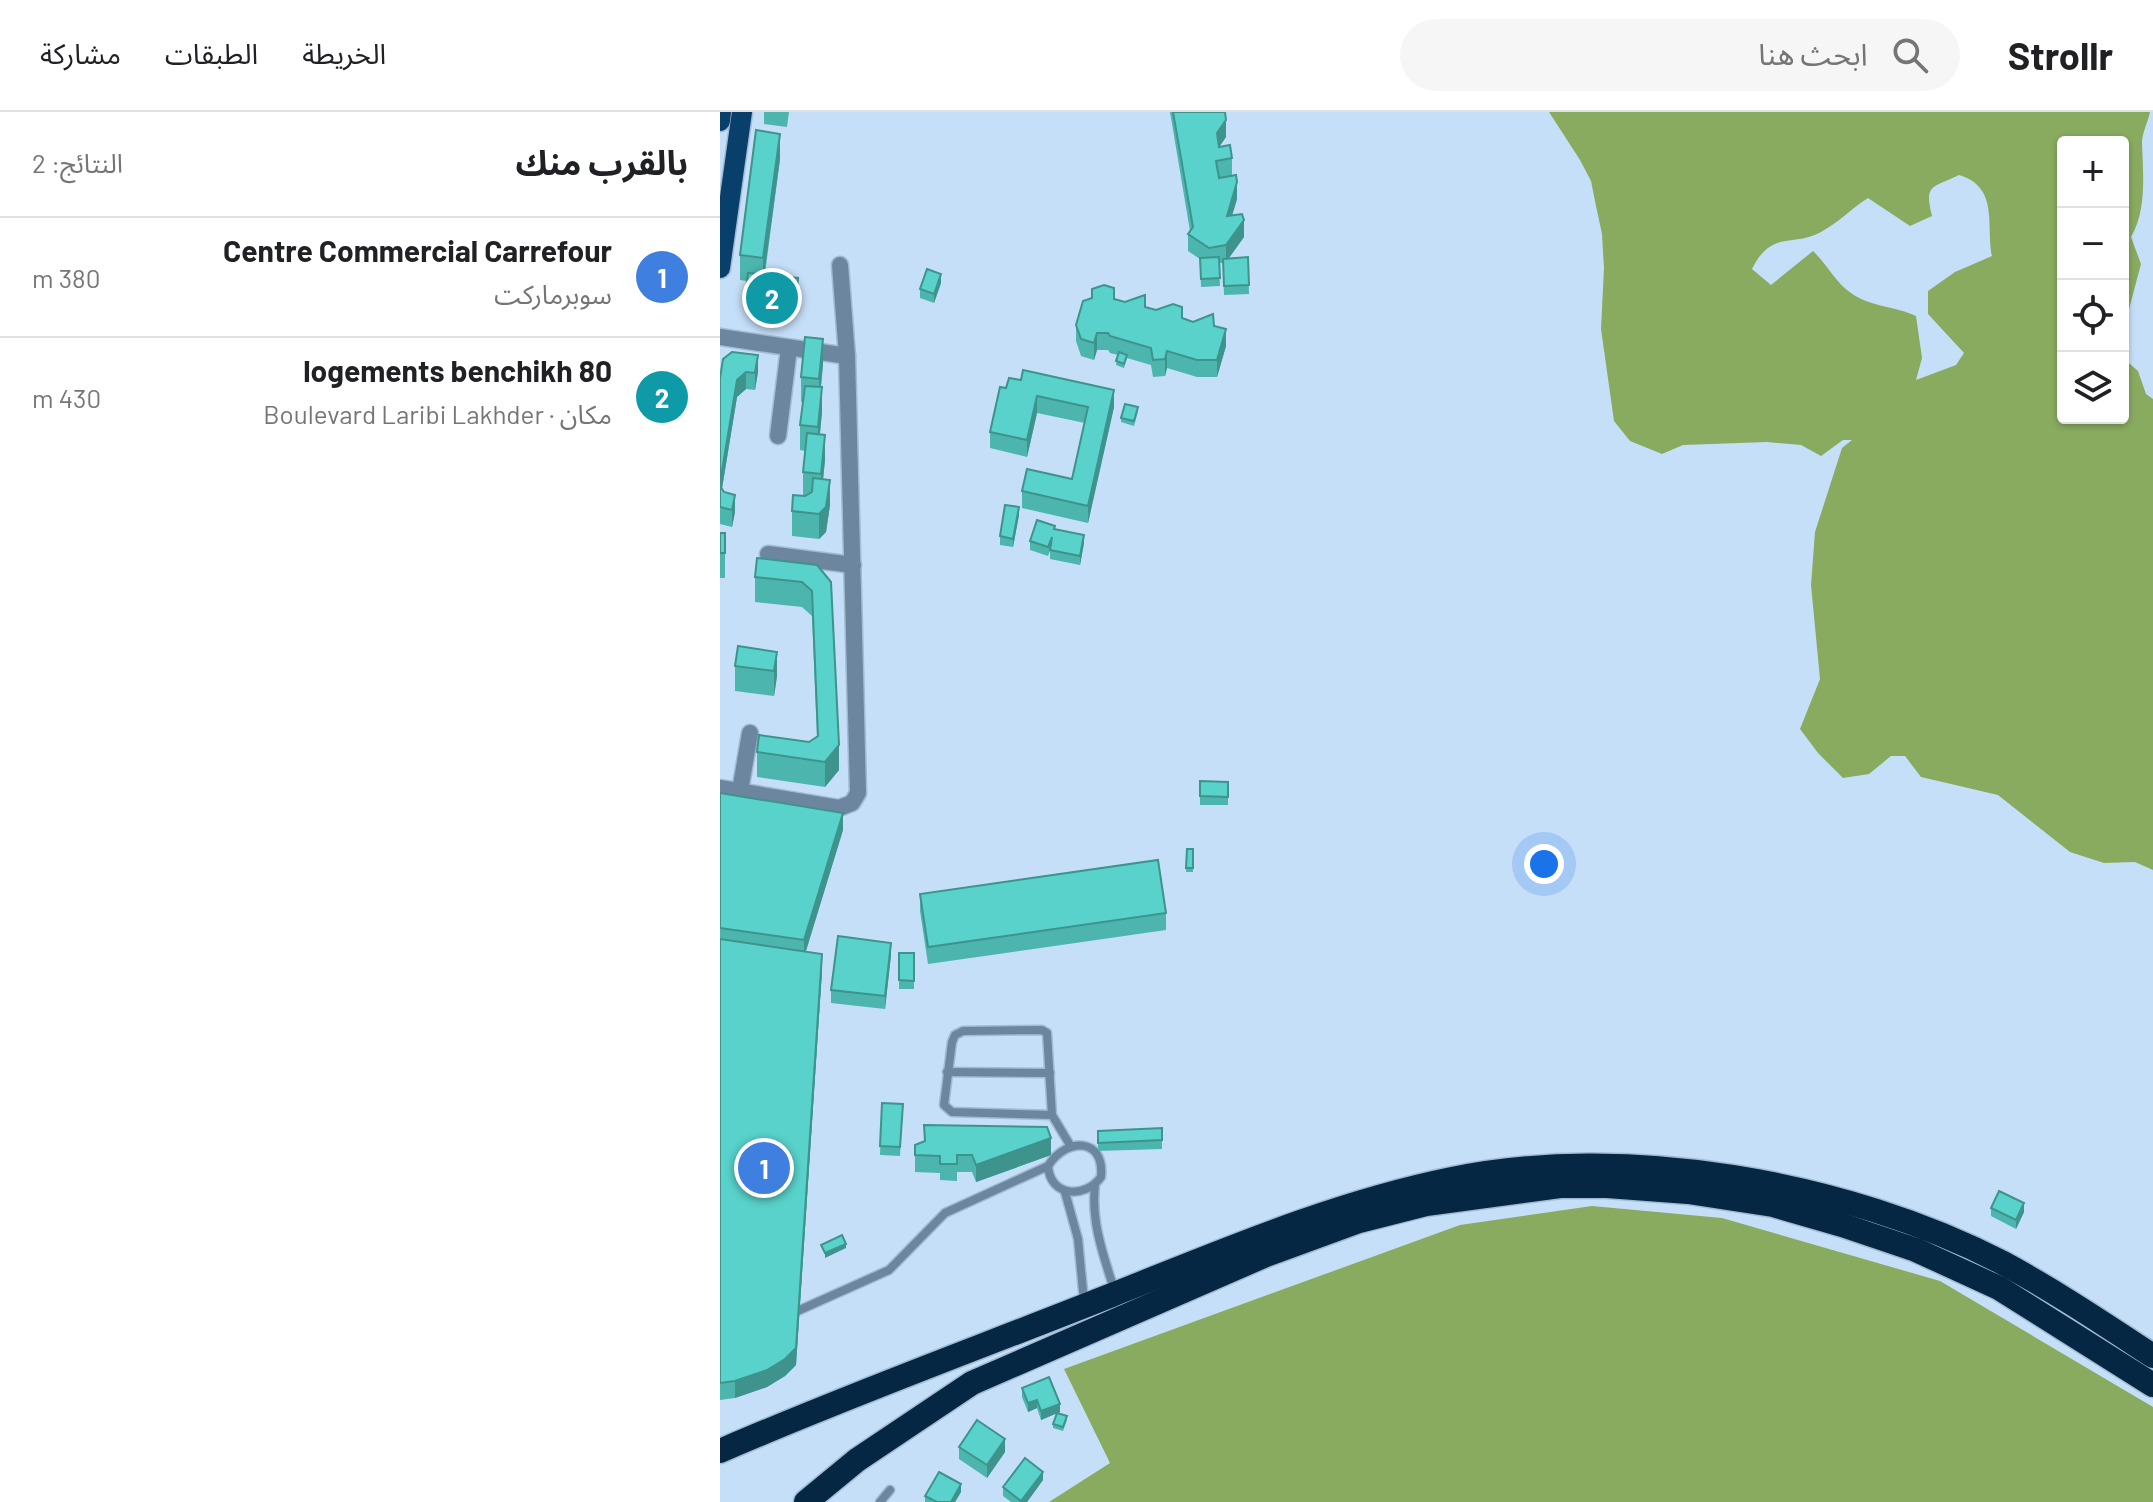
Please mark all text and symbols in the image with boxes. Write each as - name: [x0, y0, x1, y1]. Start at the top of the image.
- search box: [1400, 19, 1960, 91]
- text: Strollr: [2008, 32, 2113, 78]
- icon: search: [1888, 33, 1932, 77]
- text: ابحث هنا: [1758, 35, 1868, 71]
- text: مشاركة: [40, 36, 121, 70]
- text: الطبقات: [165, 36, 258, 70]
- text: الخريطة: [302, 36, 386, 70]
- map controls: [2057, 136, 2129, 424]
- button: +: [2057, 136, 2129, 208]
- text: بالقرب منك: [515, 141, 688, 182]
- text: النتائج: 2: [32, 147, 123, 178]
- button: −: [2057, 208, 2129, 280]
- text: Centre Commercial Carrefour: [223, 232, 612, 268]
- text: 380 m: [32, 262, 100, 293]
- text: 1: [657, 262, 667, 293]
- pin: 2: [746, 268, 798, 328]
- text: سوبرماركت: [494, 278, 612, 309]
- button: locate: [2057, 280, 2129, 352]
- text: 80 logements benchikh: [303, 352, 612, 388]
- button: layers: [2057, 352, 2129, 424]
- text: 430 m: [32, 382, 101, 413]
- text: 2: [655, 382, 669, 413]
- text: مكان · Boulevard Laribi Lakhder: [263, 398, 612, 429]
- your location: [1524, 844, 1564, 884]
- pin: 1: [738, 1138, 790, 1198]

